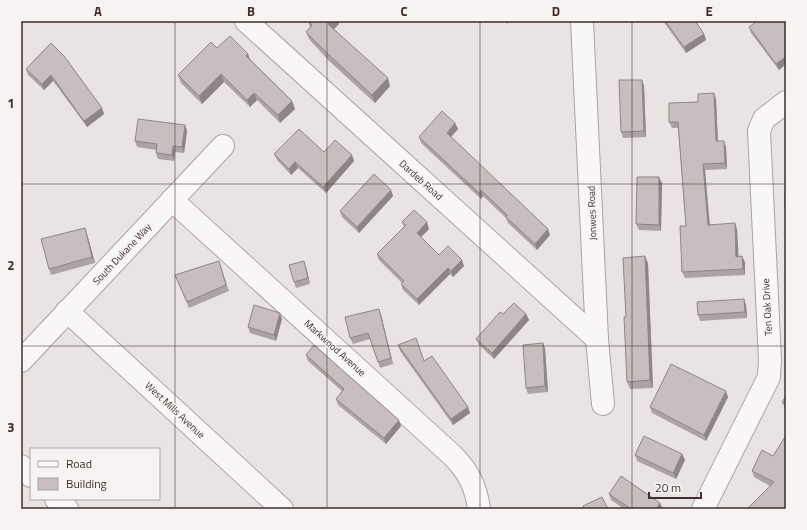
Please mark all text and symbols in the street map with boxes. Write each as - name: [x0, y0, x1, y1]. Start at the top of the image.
- text: A: [94, 1, 102, 21]
- text: B: [247, 1, 255, 21]
- text: C: [400, 1, 408, 21]
- text: D: [552, 1, 560, 21]
- text: E: [705, 1, 713, 21]
- text: 1: [7, 93, 15, 113]
- street label: Dardeb Road: [396, 156, 446, 204]
- street label: Jonwes Road: [584, 185, 600, 241]
- street label: South Dukane Way: [89, 220, 155, 288]
- text: 2: [7, 255, 15, 275]
- street label: Ten Oak Drive: [758, 278, 776, 336]
- street label: Markwood Avenue: [301, 316, 369, 380]
- street label: West Mills Avenue: [142, 378, 208, 442]
- text: 3: [7, 417, 15, 437]
- legend: [30, 448, 160, 500]
- text: Road: [66, 454, 92, 473]
- text: Building: [66, 474, 107, 493]
- scale bar: [649, 474, 701, 500]
- text: 20 m: [655, 478, 681, 497]

